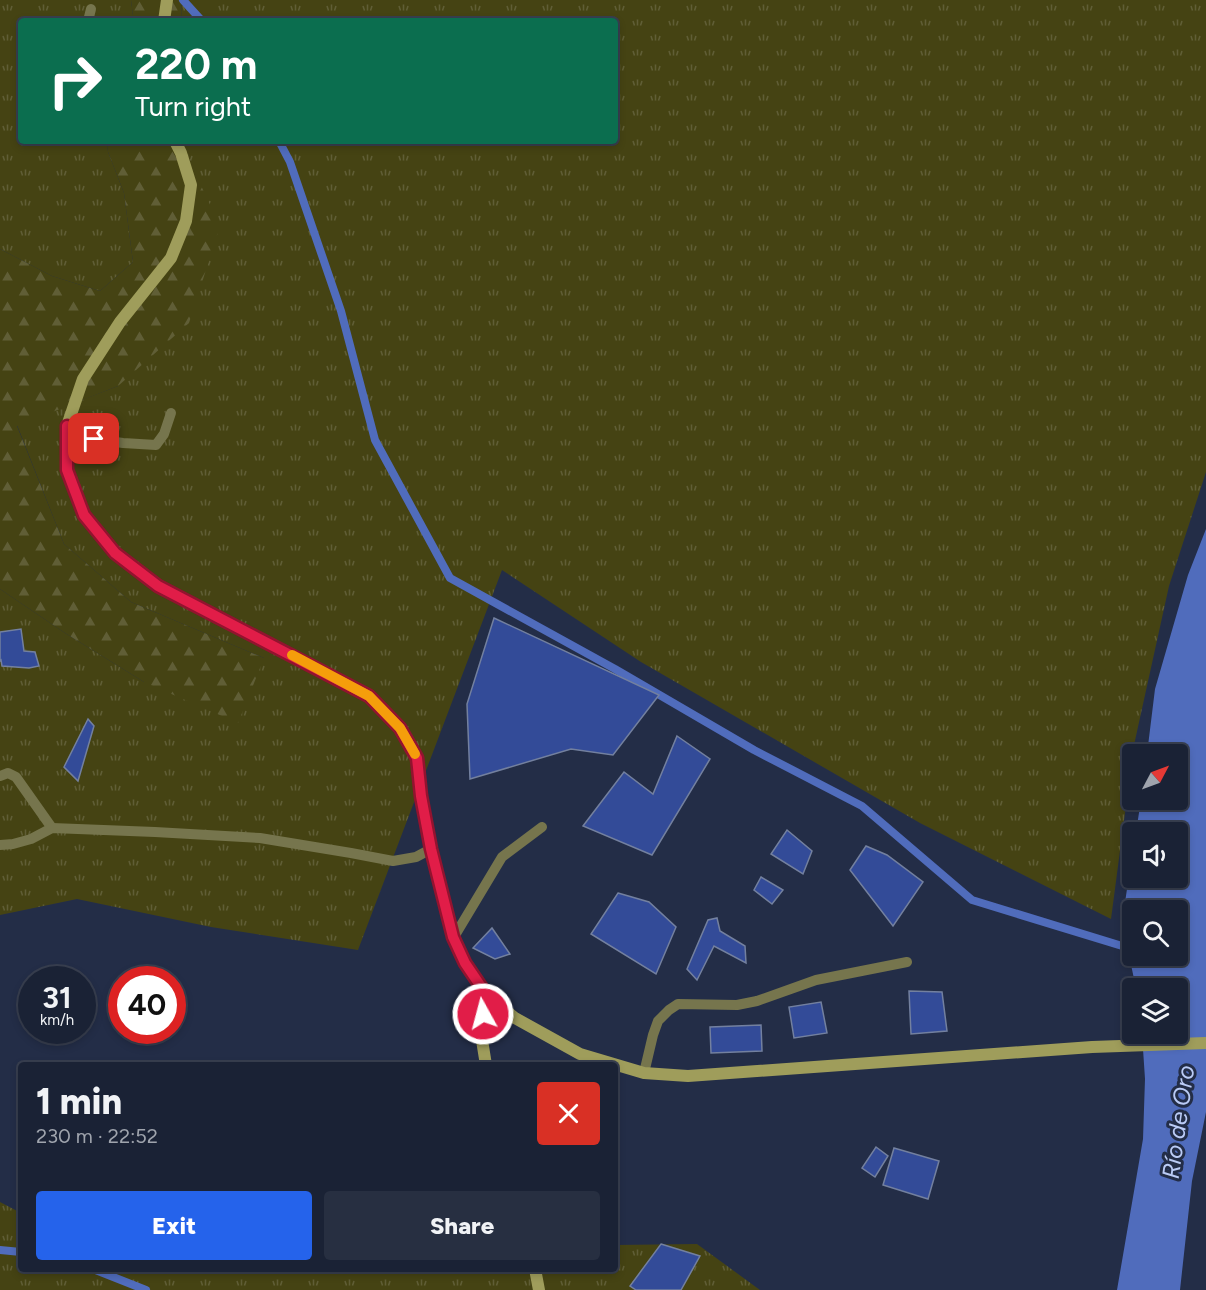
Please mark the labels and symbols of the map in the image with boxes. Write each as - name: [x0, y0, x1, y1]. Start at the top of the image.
- pin: [68, 413, 119, 464]
- north arrow: [1122, 744, 1188, 810]
- speed limit sign: 40: [108, 966, 186, 1044]
- position arrow: [451, 982, 515, 1046]
- water label: Río de Oro: [1156, 1063, 1200, 1181]

